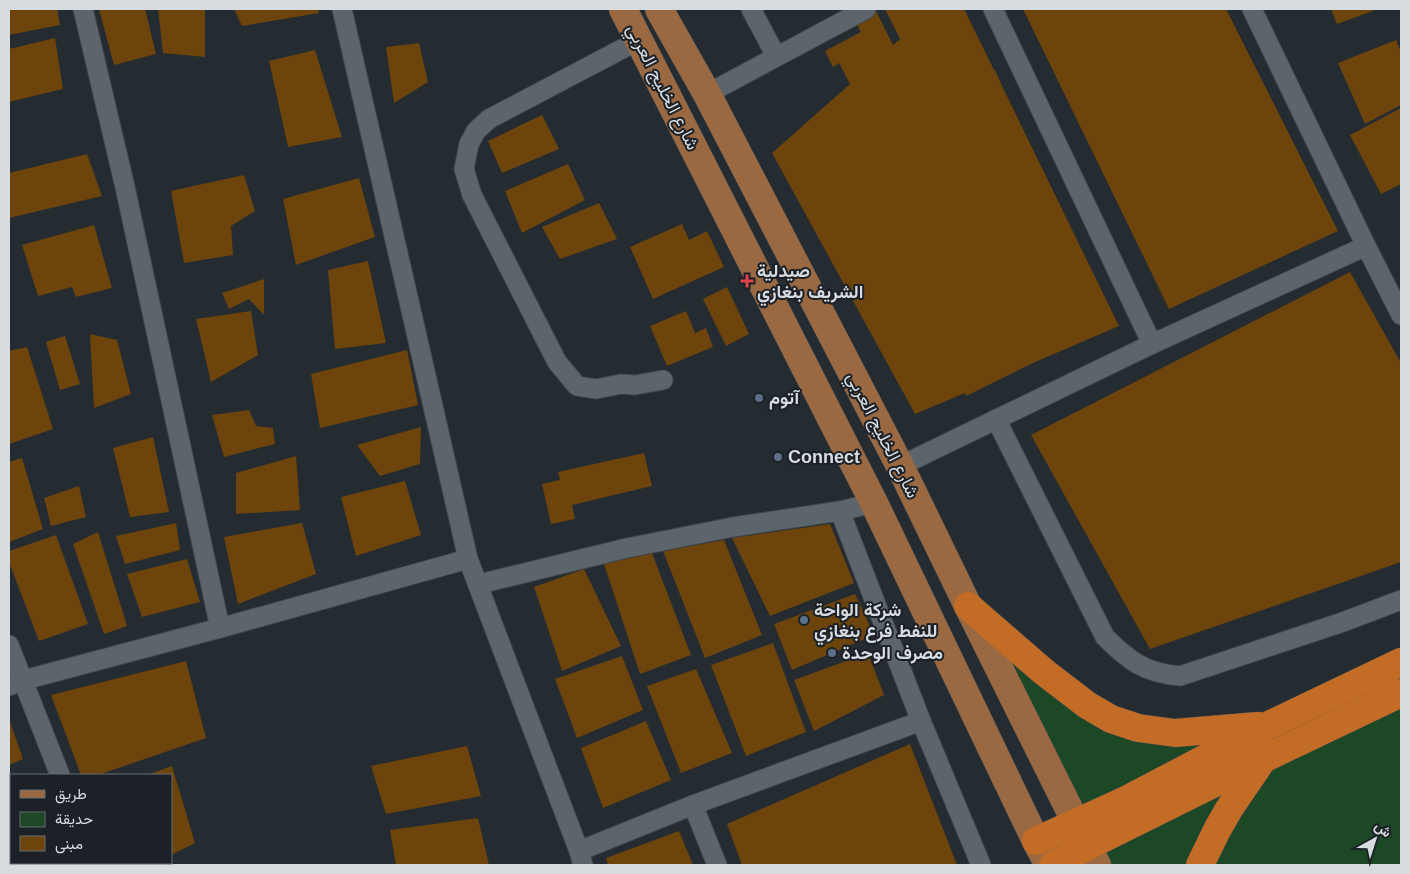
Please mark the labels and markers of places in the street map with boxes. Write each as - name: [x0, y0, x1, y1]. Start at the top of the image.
- place label: صيدلية الشريف بنغازي: [757, 261, 863, 307]
- marker: صيدلية الشريف بنغازي: [741, 275, 753, 287]
- place label: آتوم: [769, 388, 800, 410]
- marker: آتوم: [753, 392, 765, 404]
- place label: Connect: [788, 447, 860, 467]
- marker: Connect: [772, 451, 784, 463]
- place label: شركة الواحة للنفط فرع بنغازي: [814, 600, 937, 646]
- marker: شركة الواحة للنفط فرع بنغازي: [798, 614, 810, 626]
- place label: مصرف الوحدة: [842, 643, 943, 664]
- marker: مصرف الوحدة: [826, 647, 838, 659]

